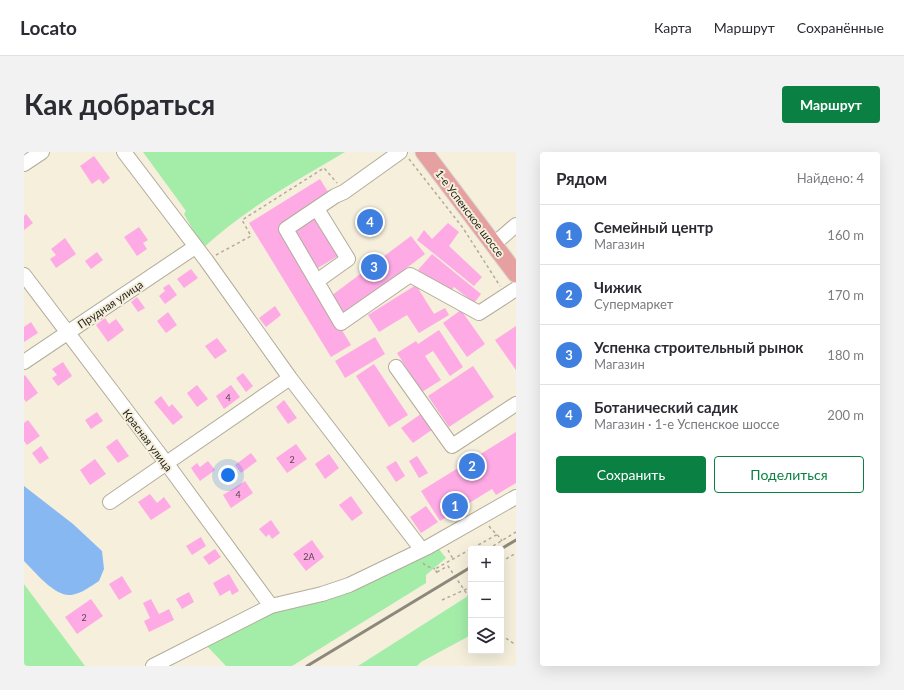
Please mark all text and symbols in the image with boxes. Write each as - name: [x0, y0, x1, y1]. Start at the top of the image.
- text: Locato: [20, 16, 77, 39]
- text: Карта: [654, 19, 692, 36]
- text: Маршрут: [714, 19, 775, 36]
- text: Сохранённые: [797, 19, 884, 36]
- button: Маршрут: [782, 86, 880, 123]
- text: Как добраться: [24, 87, 215, 121]
- street label: 1-е Успенское шоссе: [433, 167, 507, 259]
- text: Рядом: [556, 168, 607, 189]
- text: Найдено: 4: [797, 170, 864, 186]
- pin: 4: [357, 207, 383, 237]
- text: Семейный центр: [594, 218, 713, 236]
- text: 1: [565, 227, 573, 243]
- text: 160 m: [827, 227, 864, 243]
- text: Магазин: [594, 236, 645, 252]
- pin: 3: [361, 252, 387, 282]
- street label: Прудная улица: [75, 277, 145, 331]
- text: Чижик: [594, 278, 642, 296]
- text: 2: [565, 287, 573, 303]
- text: 170 m: [827, 287, 864, 303]
- text: Супермаркет: [594, 296, 673, 312]
- text: Успенка строительный рынок: [594, 338, 803, 356]
- text: 3: [565, 347, 573, 363]
- text: 180 m: [827, 347, 864, 363]
- text: Магазин: [594, 356, 645, 372]
- house number: 4: [225, 392, 231, 403]
- text: Ботанический садик: [594, 398, 738, 416]
- street label: Красная улица: [121, 406, 175, 474]
- text: 4: [565, 407, 573, 423]
- text: 200 m: [827, 407, 864, 423]
- text: Магазин · 1-е Успенское шоссе: [594, 416, 779, 432]
- pin: 2: [459, 451, 485, 481]
- house number: 2: [289, 454, 295, 465]
- button: Сохранить: [556, 456, 706, 493]
- button: Поделиться: [714, 456, 864, 493]
- your location: [218, 465, 238, 485]
- house number: 4: [235, 489, 241, 500]
- pin: 1: [442, 491, 468, 521]
- map controls: [468, 546, 504, 654]
- button: +: [468, 546, 504, 582]
- house number: 2А: [303, 551, 316, 562]
- button: −: [468, 582, 504, 618]
- house number: 2: [81, 612, 87, 623]
- button: layers: [468, 618, 504, 654]

